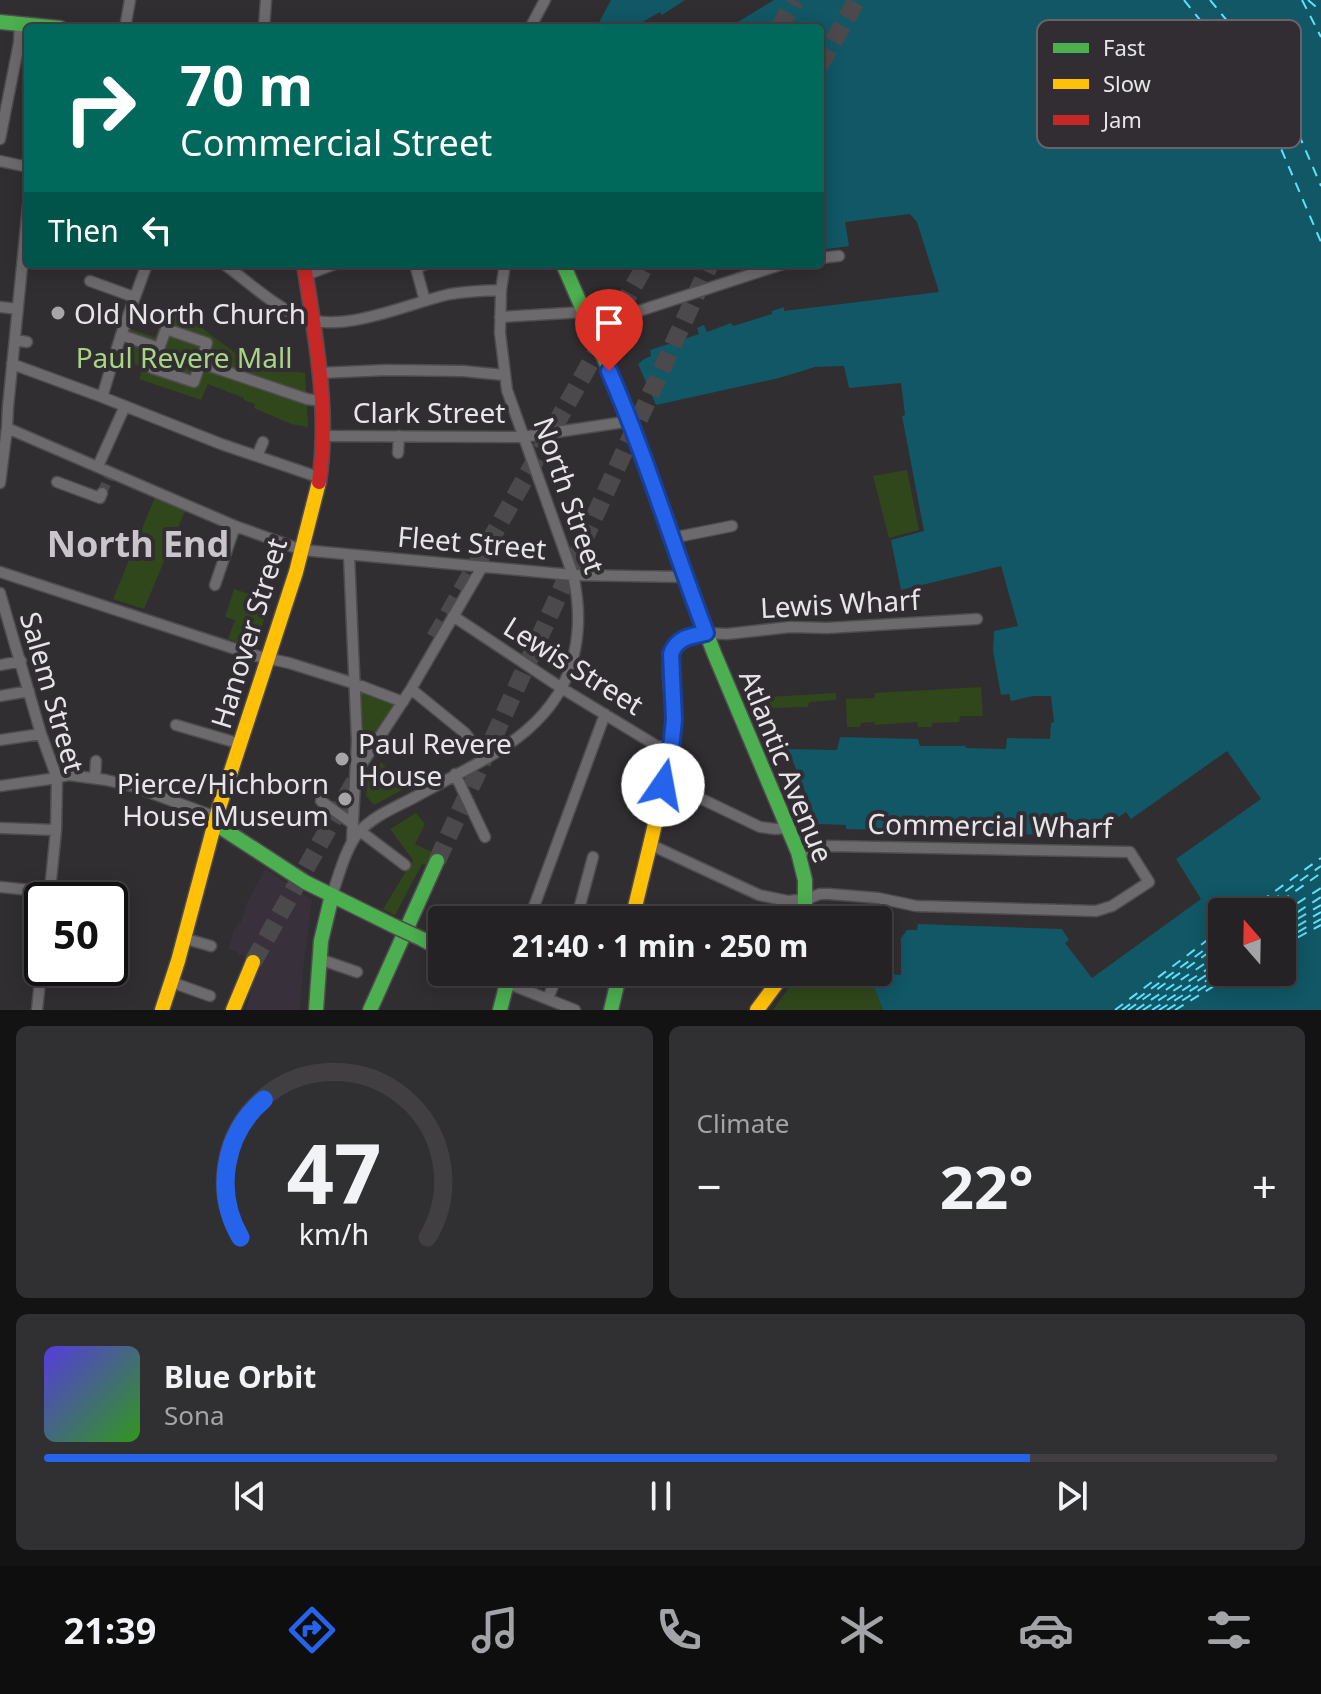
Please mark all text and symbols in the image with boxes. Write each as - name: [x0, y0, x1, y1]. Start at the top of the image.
- legend: [1037, 20, 1301, 148]
- text: Fast: [1103, 32, 1145, 62]
- text: 70 m: [180, 46, 313, 122]
- icon: right: [48, 56, 152, 160]
- text: Slow: [1103, 68, 1152, 98]
- text: Jam: [1101, 104, 1142, 134]
- text: Commercial Street: [180, 118, 492, 167]
- icon: left: [135, 208, 179, 252]
- text: Then: [48, 210, 119, 251]
- pin: [575, 289, 643, 371]
- place label: Old North Church: [74, 294, 306, 332]
- icon: arrive: [587, 301, 631, 345]
- marker: Old North Church: [49, 304, 67, 322]
- park label: Paul Revere Mall: [76, 338, 292, 376]
- street label: Clark Street: [353, 393, 505, 431]
- street label: North Street: [526, 412, 614, 578]
- street label: Fleet Street: [396, 517, 548, 567]
- district label: North End: [47, 519, 229, 568]
- street label: Hanover Street: [201, 533, 295, 733]
- street label: Lewis Wharf: [759, 580, 922, 626]
- street label: Salem Street: [12, 607, 94, 777]
- street label: Lewis Street: [497, 607, 651, 723]
- street label: Atlantic Avenue: [731, 664, 843, 868]
- place label: Paul Revere House: [358, 724, 512, 794]
- position arrow: [621, 743, 705, 827]
- marker: Paul Revere House: [333, 750, 351, 768]
- place label: Pierce/Hichborn House Museum: [117, 764, 329, 834]
- marker: Pierce/Hichborn House Museum: [336, 790, 354, 808]
- street label: Commercial Wharf: [867, 804, 1114, 846]
- speed limit sign: 50: [24, 882, 128, 986]
- north arrow: [1208, 898, 1296, 986]
- map controls: [1208, 898, 1296, 986]
- text: 21:40 · 1 min · 250 m: [512, 925, 808, 966]
- text: Climate: [697, 1105, 789, 1141]
- text: 47: [287, 1115, 382, 1228]
- text: 22°: [940, 1145, 1034, 1227]
- text: −: [697, 1156, 722, 1216]
- text: +: [1252, 1156, 1277, 1216]
- text: km/h: [299, 1214, 369, 1253]
- text: Blue Orbit: [164, 1356, 316, 1397]
- text: Sona: [164, 1397, 225, 1433]
- icon: previous: [228, 1474, 272, 1518]
- icon: pause: [639, 1474, 683, 1518]
- icon: next: [1050, 1474, 1094, 1518]
- icon: directions: [284, 1602, 340, 1658]
- icon: music: [467, 1602, 523, 1658]
- icon: phone: [651, 1602, 707, 1658]
- icon: climate: [834, 1602, 890, 1658]
- icon: car: [1018, 1602, 1074, 1658]
- icon: filters: [1201, 1602, 1257, 1658]
- text: 21:39: [64, 1606, 156, 1655]

